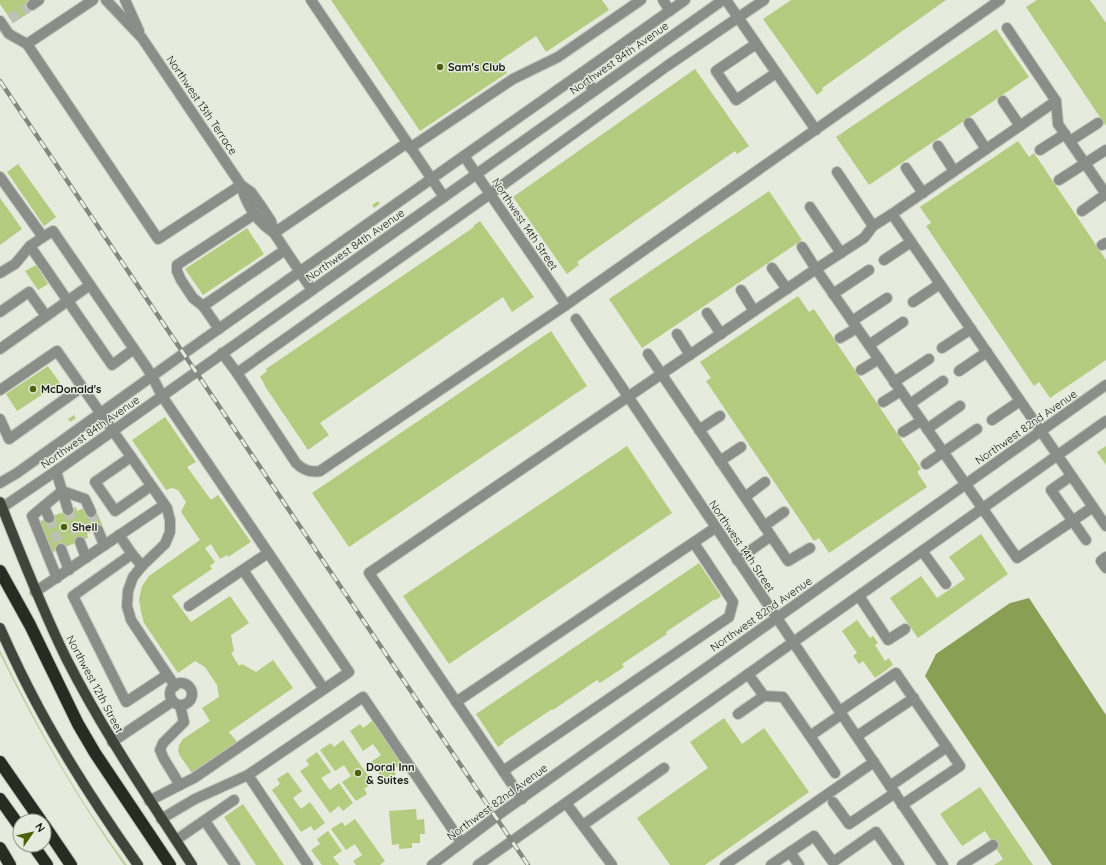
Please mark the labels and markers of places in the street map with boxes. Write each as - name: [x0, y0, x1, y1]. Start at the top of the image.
- place label: Sam's Club: [448, 60, 506, 74]
- marker: Sam's Club: [435, 62, 445, 72]
- place label: McDonald's: [41, 382, 101, 396]
- marker: McDonald's: [28, 384, 38, 394]
- place label: Shell: [72, 520, 97, 534]
- marker: Shell: [59, 522, 69, 532]
- place label: Doral Inn & Suites: [366, 760, 415, 787]
- marker: Doral Inn & Suites: [353, 768, 363, 778]

